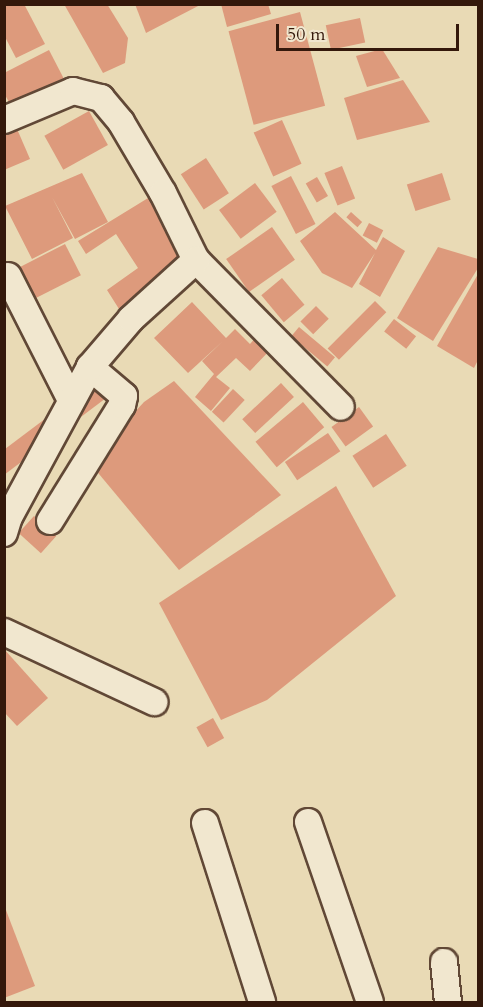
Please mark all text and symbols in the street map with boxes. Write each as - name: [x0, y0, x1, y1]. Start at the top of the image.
- scale bar: [279, 12, 462, 50]
- text: 50 m: [287, 22, 326, 47]

